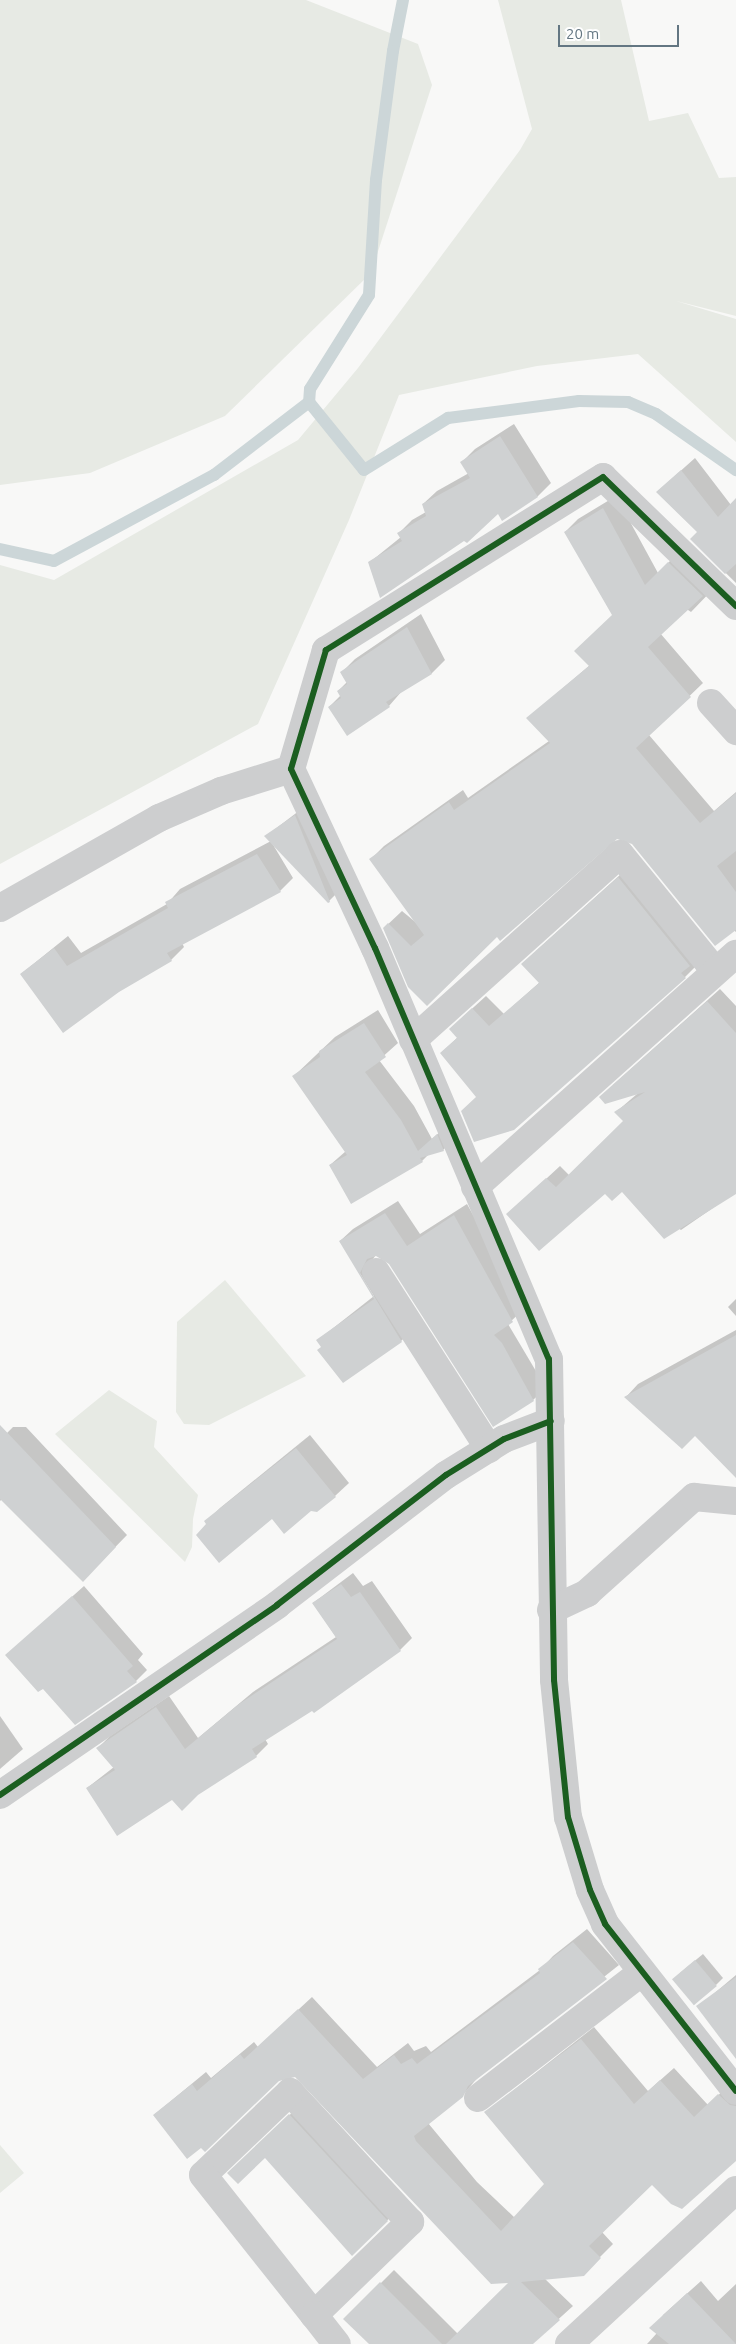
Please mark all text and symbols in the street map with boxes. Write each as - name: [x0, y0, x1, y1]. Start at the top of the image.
- scale bar: [561, 15, 682, 47]
- text: 20 m: [566, 25, 599, 42]

